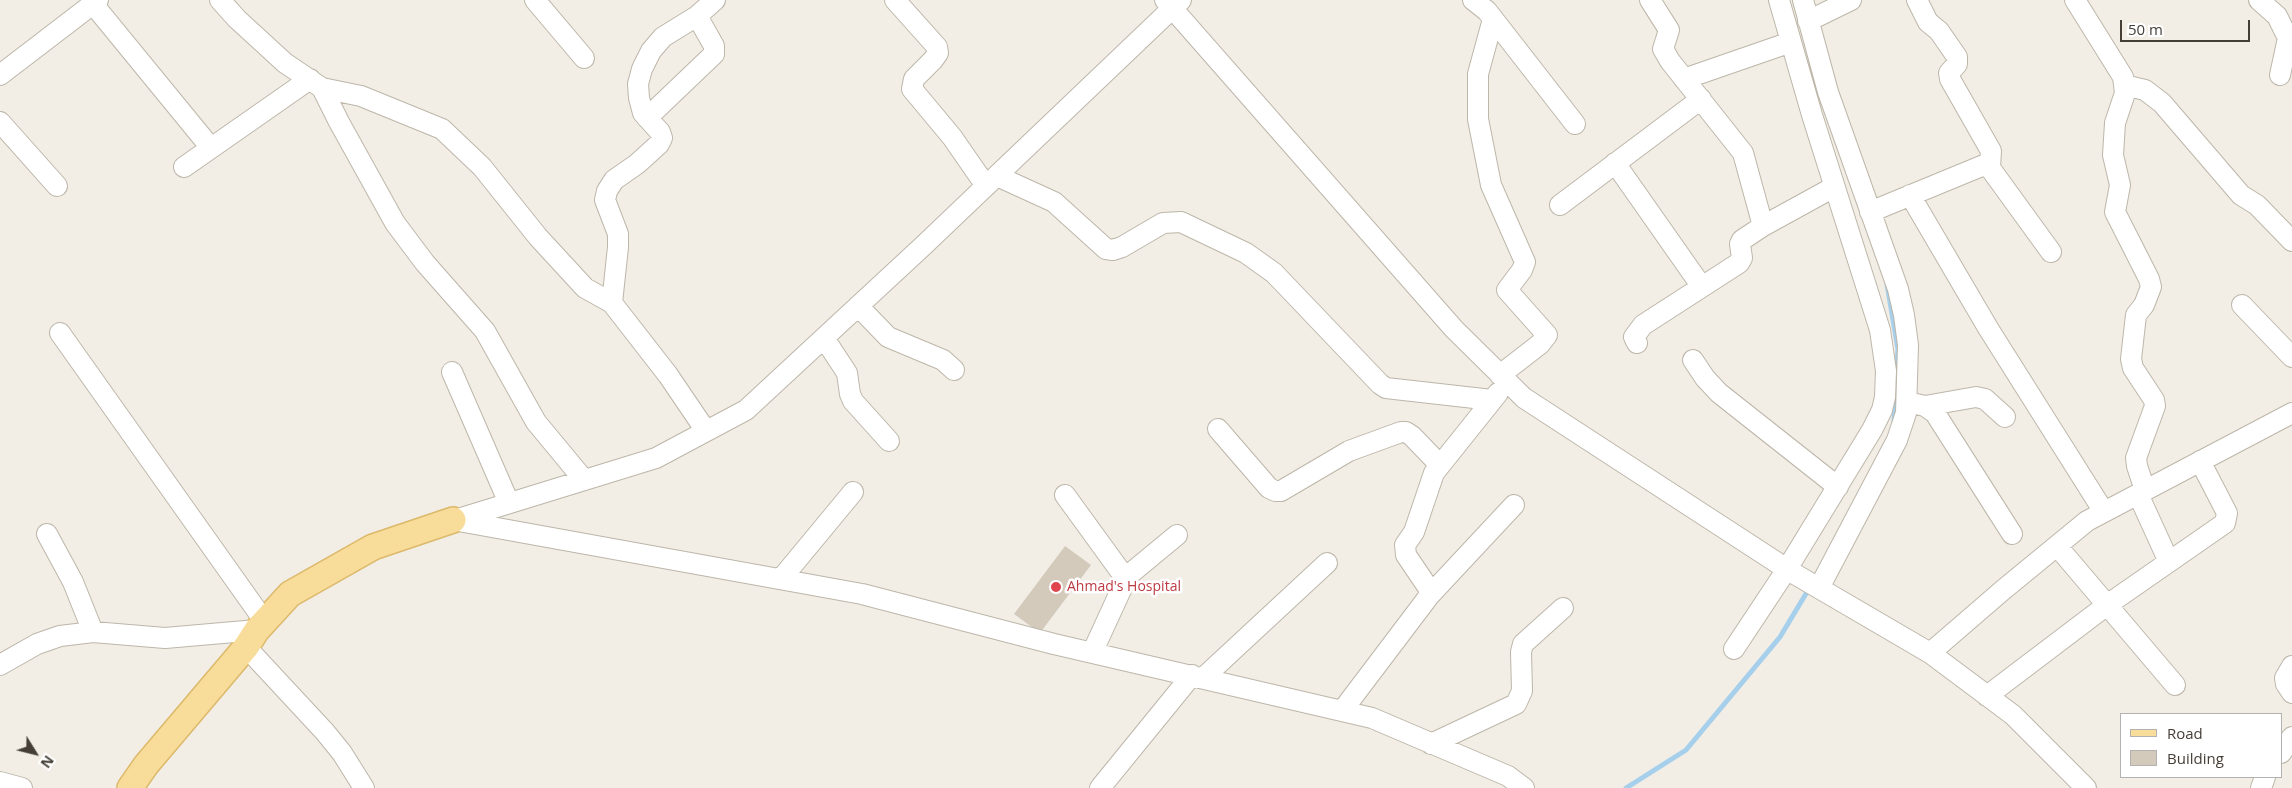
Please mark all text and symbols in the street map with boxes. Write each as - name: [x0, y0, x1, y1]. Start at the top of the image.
- scale bar: [2122, 10, 2252, 42]
- text: 50 m: [2128, 19, 2163, 39]
- place label: Ahmad's Hospital: [1067, 579, 1181, 595]
- marker: Ahmad's Hospital: [1049, 580, 1063, 594]
- legend: [2120, 713, 2282, 778]
- text: Road: [2167, 723, 2203, 743]
- north arrow: [10, 728, 60, 778]
- text: Building: [2167, 748, 2224, 768]
- text: N: [37, 752, 59, 772]

